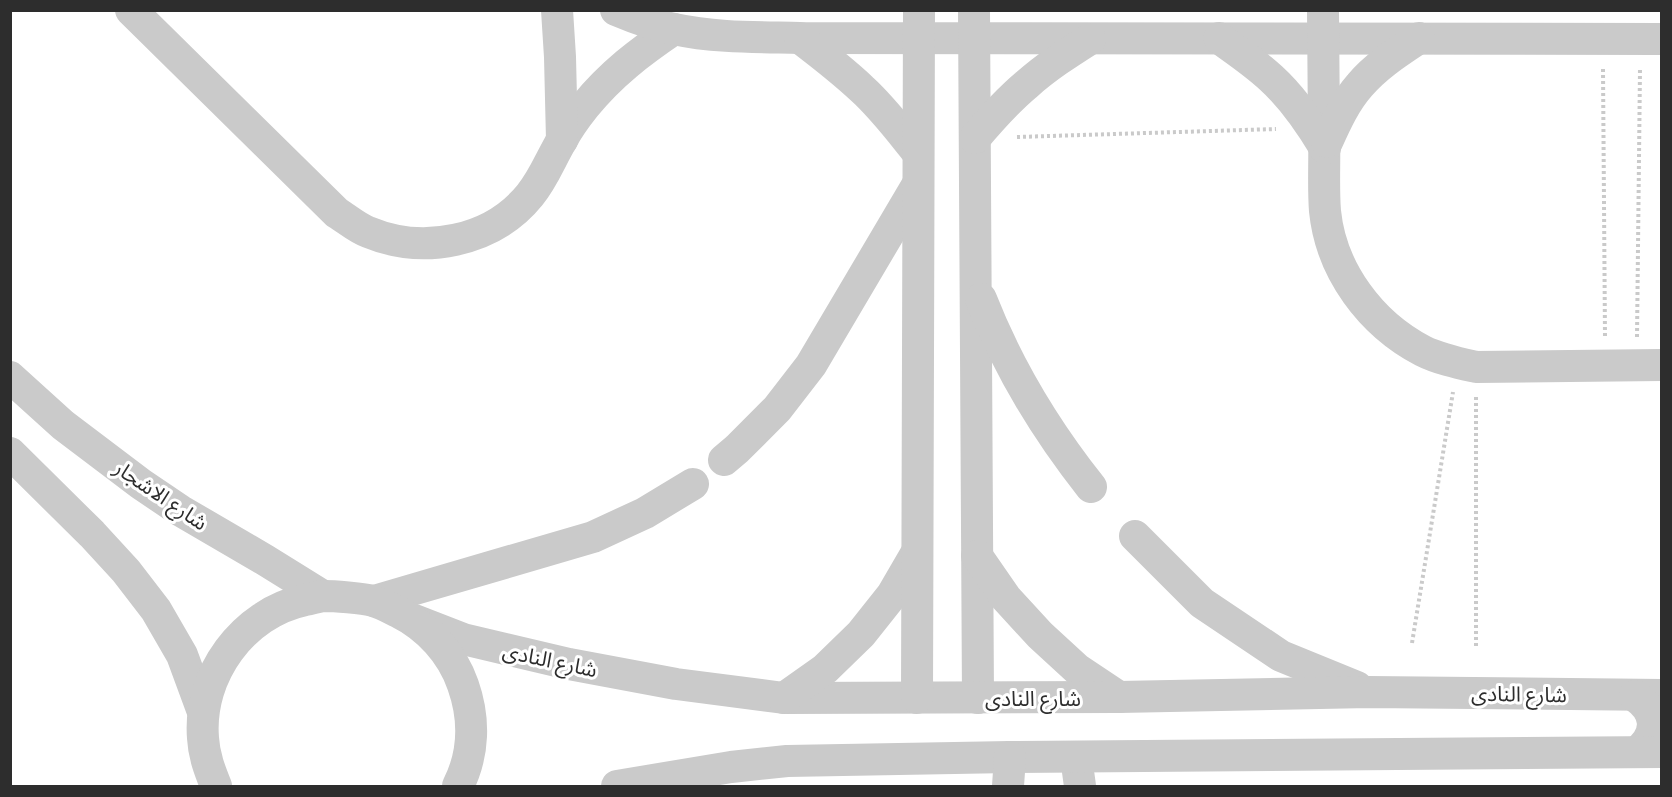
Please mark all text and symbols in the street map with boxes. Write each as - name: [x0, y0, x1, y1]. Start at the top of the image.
- street label: شارع الاشجار: [107, 454, 212, 538]
- street label: شارع النادى: [500, 638, 599, 685]
- street label: شارع النادى: [1471, 681, 1567, 710]
- street label: شارع النادى: [985, 686, 1081, 714]

